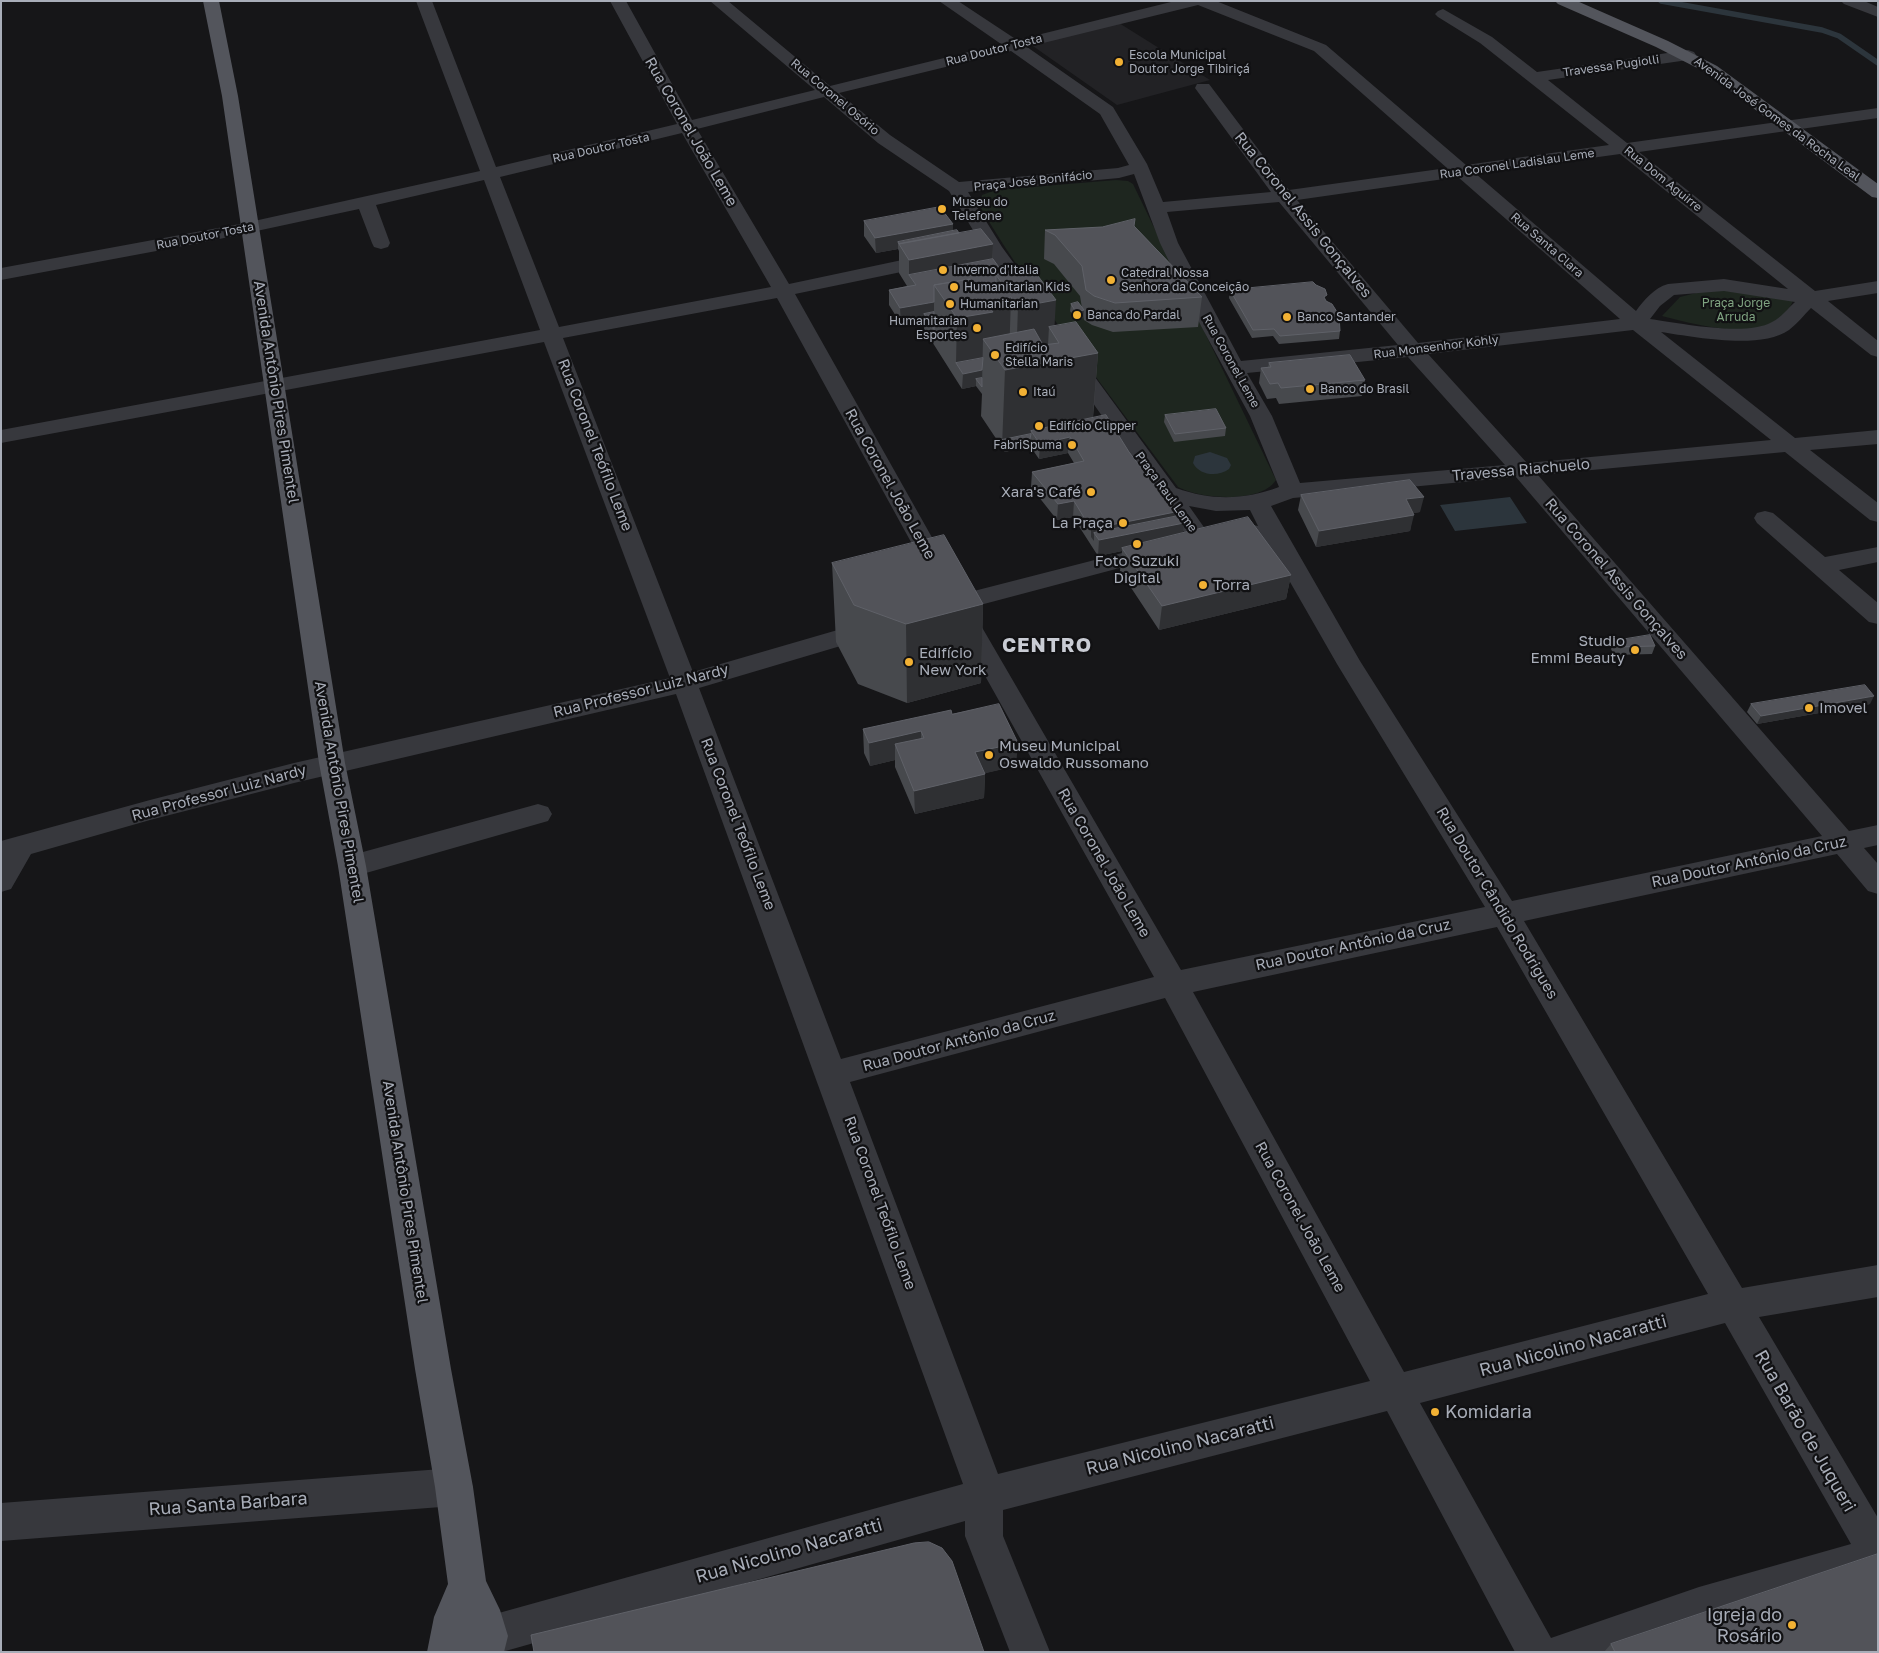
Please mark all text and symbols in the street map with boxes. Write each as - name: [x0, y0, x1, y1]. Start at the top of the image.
- street label: Rua Doutor Tosta: [944, 31, 1044, 69]
- place label: Escola Municipal Doutor Jorge Tibiriçá: [1129, 48, 1250, 76]
- street label: Travessa Pugiolli: [1562, 52, 1660, 80]
- street label: Rua Coronel João Leme: [641, 54, 741, 210]
- street label: Avenida José Gomes da Rocha Leal: [1691, 54, 1863, 184]
- street label: Rua Coronel Osório: [788, 56, 882, 138]
- marker: Escola Municipal Doutor Jorge Tibiriçá: [1113, 56, 1125, 68]
- street label: Rua Coronel Assis Gonçalves: [1231, 129, 1375, 301]
- street label: Rua Doutor Tosta: [551, 130, 651, 166]
- street label: Rua Dom Aguirre: [1621, 143, 1705, 215]
- street label: Rua Coronel Ladislau Leme: [1439, 146, 1595, 182]
- street label: Praça José Bonifácio: [973, 168, 1093, 194]
- place label: Museu do Telefone: [952, 195, 1008, 223]
- marker: Museu do Telefone: [936, 203, 948, 215]
- street label: Rua Santa Clara: [1508, 210, 1586, 280]
- street label: Rua Doutor Tosta: [155, 219, 255, 253]
- place label: Inverno d'Italia: [953, 263, 1039, 277]
- marker: Inverno d'Italia: [937, 264, 949, 276]
- place label: Catedral Nossa Senhora da Conceição: [1121, 266, 1249, 294]
- marker: Catedral Nossa Senhora da Conceição: [1105, 274, 1117, 286]
- street label: Avenida Antônio Pires Pimentel: [250, 279, 302, 505]
- place label: Humanitarian Kids: [964, 280, 1070, 294]
- marker: Humanitarian Kids: [948, 281, 960, 293]
- park label: Praça Jorge Arruda: [1702, 296, 1770, 324]
- place label: Humanitarian: [960, 297, 1038, 311]
- marker: Humanitarian: [944, 298, 956, 310]
- place label: Banca do Pardal: [1087, 308, 1180, 322]
- marker: Banca do Pardal: [1071, 309, 1083, 321]
- place label: Banco Santander: [1297, 310, 1396, 324]
- marker: Banco Santander: [1281, 311, 1293, 323]
- street label: Rua Coronel Leme: [1199, 312, 1263, 410]
- place label: Humanitarian Esportes: [889, 314, 967, 342]
- marker: Humanitarian Esportes: [971, 322, 983, 334]
- street label: Rua Monsenhor Kohly: [1373, 332, 1499, 362]
- place label: Edifício Stella Maris: [1005, 341, 1073, 369]
- marker: Edifício Stella Maris: [989, 349, 1001, 361]
- street label: Rua Coronel Teófilo Leme: [554, 356, 636, 534]
- place label: Banco do Brasil: [1320, 382, 1409, 396]
- marker: Banco do Brasil: [1304, 383, 1316, 395]
- place label: Itaú: [1033, 385, 1056, 399]
- marker: Itaú: [1017, 386, 1029, 398]
- street label: Rua Coronel João Leme: [841, 406, 939, 562]
- place label: Edifício Clipper: [1049, 419, 1136, 433]
- marker: Edifício Clipper: [1033, 420, 1045, 432]
- place label: FabriSpuma: [993, 438, 1062, 452]
- marker: FabriSpuma: [1066, 439, 1078, 451]
- street label: Praça Raul Leme: [1132, 449, 1200, 535]
- street label: Travessa Riachuelo: [1451, 455, 1591, 485]
- place label: Xara's Café: [1001, 483, 1081, 501]
- marker: Xara's Café: [1085, 486, 1097, 498]
- street label: Rua Coronel Assis Gonçalves: [1541, 495, 1691, 663]
- place label: La Praça: [1051, 514, 1113, 532]
- marker: La Praça: [1117, 517, 1129, 529]
- marker: Foto Suzuki Digital: [1131, 538, 1143, 550]
- place label: Foto Suzuki Digital: [1095, 552, 1179, 587]
- place label: Torra: [1213, 576, 1250, 594]
- marker: Torra: [1197, 579, 1209, 591]
- place label: Studio Emmi Beauty: [1531, 632, 1625, 667]
- district label: CENTRO: [1001, 634, 1093, 658]
- place label: Edifício New York: [919, 644, 987, 679]
- marker: Studio Emmi Beauty: [1629, 644, 1641, 656]
- marker: Edifício New York: [903, 656, 915, 668]
- street label: Rua Professor Luiz Nardy: [551, 660, 731, 722]
- street label: Avenida Antônio Pires Pimentel: [311, 680, 367, 904]
- place label: Imovel: [1819, 699, 1867, 717]
- marker: Imovel: [1803, 702, 1815, 714]
- street label: Rua Coronel Teófilo Leme: [697, 735, 779, 913]
- place label: Museu Municipal Oswaldo Russomano: [999, 737, 1149, 772]
- marker: Museu Municipal Oswaldo Russomano: [983, 749, 995, 761]
- street label: Rua Professor Luiz Nardy: [130, 761, 308, 825]
- street label: Rua Coronel João Leme: [1054, 785, 1154, 941]
- street label: Rua Doutor Cândido Rodrigues: [1432, 804, 1562, 1002]
- street label: Rua Doutor Antônio da Cruz: [1650, 833, 1848, 891]
- street label: Rua Doutor Antônio da Cruz: [1254, 916, 1452, 974]
- street label: Rua Doutor Antônio da Cruz: [861, 1007, 1057, 1075]
- street label: Avenida Antônio Pires Pimentel: [379, 1079, 431, 1305]
- street label: Rua Coronel Teófilo Leme: [840, 1114, 920, 1292]
- street label: Rua Coronel João Leme: [1251, 1139, 1349, 1295]
- street label: Rua Nicolino Nacaratti: [1477, 1311, 1669, 1381]
- street label: Rua Barão de Juqueri: [1750, 1346, 1860, 1516]
- place label: Komidaria: [1445, 1401, 1532, 1423]
- marker: Komidaria: [1429, 1406, 1441, 1418]
- street label: Rua Nicolino Nacaratti: [1084, 1412, 1276, 1480]
- street label: Rua Santa Barbara: [148, 1488, 308, 1520]
- street label: Rua Nicolino Nacaratti: [693, 1514, 885, 1588]
- place label: Igreja do Rosário: [1707, 1604, 1782, 1646]
- marker: Igreja do Rosário: [1786, 1619, 1798, 1631]

